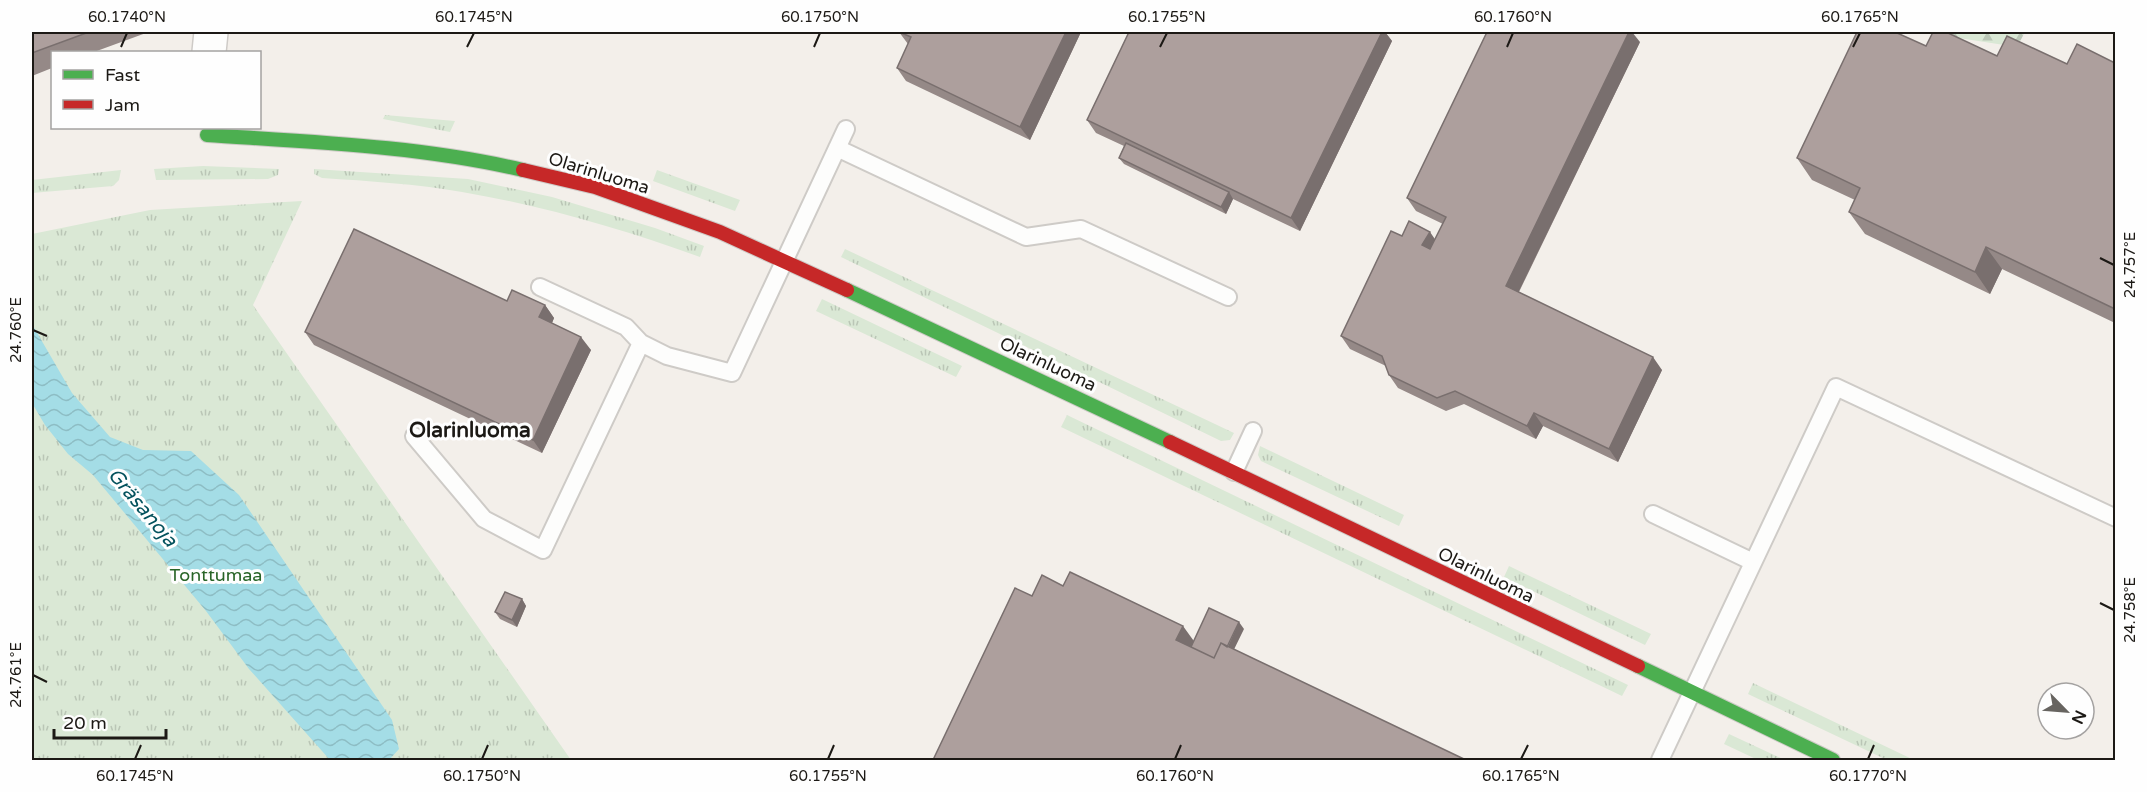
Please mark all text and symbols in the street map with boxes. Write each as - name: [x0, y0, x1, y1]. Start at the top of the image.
- text: 60.1740°N: [88, 8, 166, 26]
- text: 60.1745°N: [435, 8, 513, 26]
- text: 60.1750°N: [781, 8, 859, 26]
- text: 60.1755°N: [1128, 8, 1206, 26]
- text: 60.1760°N: [1474, 8, 1552, 26]
- text: 60.1765°N: [1821, 8, 1899, 26]
- legend: [51, 51, 261, 129]
- text: Fast: [105, 64, 140, 86]
- text: Jam: [105, 94, 140, 116]
- street label: Olarinluoma: [546, 147, 652, 199]
- text: 24.757°E: [2121, 232, 2139, 298]
- text: 24.760°E: [7, 297, 25, 363]
- street label: Olarinluoma: [996, 332, 1100, 396]
- district label: Olarinluoma: [409, 418, 531, 443]
- water label: Gräsanoja: [102, 463, 183, 553]
- street label: Olarinluoma: [1434, 542, 1538, 608]
- park label: Tonttumaa: [170, 564, 262, 586]
- text: 24.758°E: [2121, 577, 2139, 643]
- text: 24.761°E: [7, 642, 25, 708]
- north arrow: [2036, 681, 2096, 741]
- scale bar: [54, 702, 166, 740]
- text: N: [2067, 707, 2090, 727]
- text: 20 m: [63, 712, 107, 734]
- text: 60.1745°N: [96, 767, 174, 785]
- text: 60.1750°N: [443, 767, 521, 785]
- text: 60.1755°N: [789, 767, 867, 785]
- text: 60.1760°N: [1136, 767, 1214, 785]
- text: 60.1765°N: [1482, 767, 1560, 785]
- text: 60.1770°N: [1829, 767, 1907, 785]

